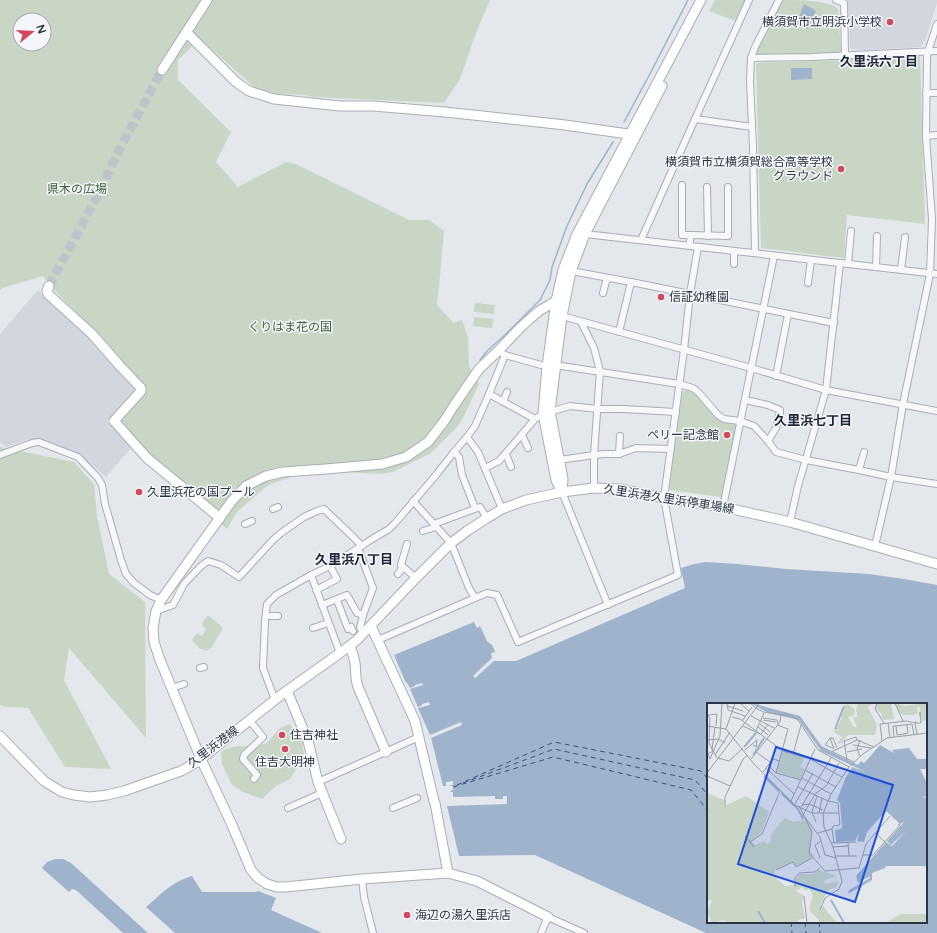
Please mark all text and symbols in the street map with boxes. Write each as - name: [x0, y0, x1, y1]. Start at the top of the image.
- north arrow: [12, 12, 52, 52]
- place label: 横須賀市立明浜小学校: [762, 15, 882, 29]
- marker: 横須賀市立明浜小学校: [885, 17, 895, 27]
- text: N: [33, 23, 49, 35]
- district label: 久里浜六丁目: [840, 54, 918, 70]
- place label: 横須賀市立横須賀総合高等学校 グラウンド: [665, 155, 833, 183]
- marker: 横須賀市立横須賀総合高等学校 グラウンド: [836, 164, 846, 174]
- park label: 県木の広場: [47, 182, 107, 196]
- place label: 信証幼稚園: [669, 290, 729, 304]
- marker: 信証幼稚園: [656, 292, 666, 302]
- park label: くりはま花の国: [248, 320, 332, 334]
- district label: 久里浜七丁目: [774, 413, 852, 429]
- place label: ペリー記念館: [647, 428, 719, 442]
- marker: ペリー記念館: [722, 430, 732, 440]
- street label: 久里浜港久里浜停車場線: [603, 482, 735, 516]
- place label: 久里浜花の国プール: [147, 485, 255, 499]
- marker: 久里浜花の国プール: [134, 487, 144, 497]
- district label: 久里浜八丁目: [315, 552, 393, 568]
- inset map: [707, 703, 927, 923]
- street label: 久里浜港線: [185, 723, 241, 771]
- place label: 住吉神社: [290, 728, 338, 742]
- marker: 住吉神社: [277, 730, 287, 740]
- marker: 住吉大明神: [280, 744, 290, 754]
- place label: 住吉大明神: [255, 755, 315, 769]
- place label: 海辺の湯久里浜店: [415, 908, 511, 922]
- marker: 海辺の湯久里浜店: [402, 910, 412, 920]

